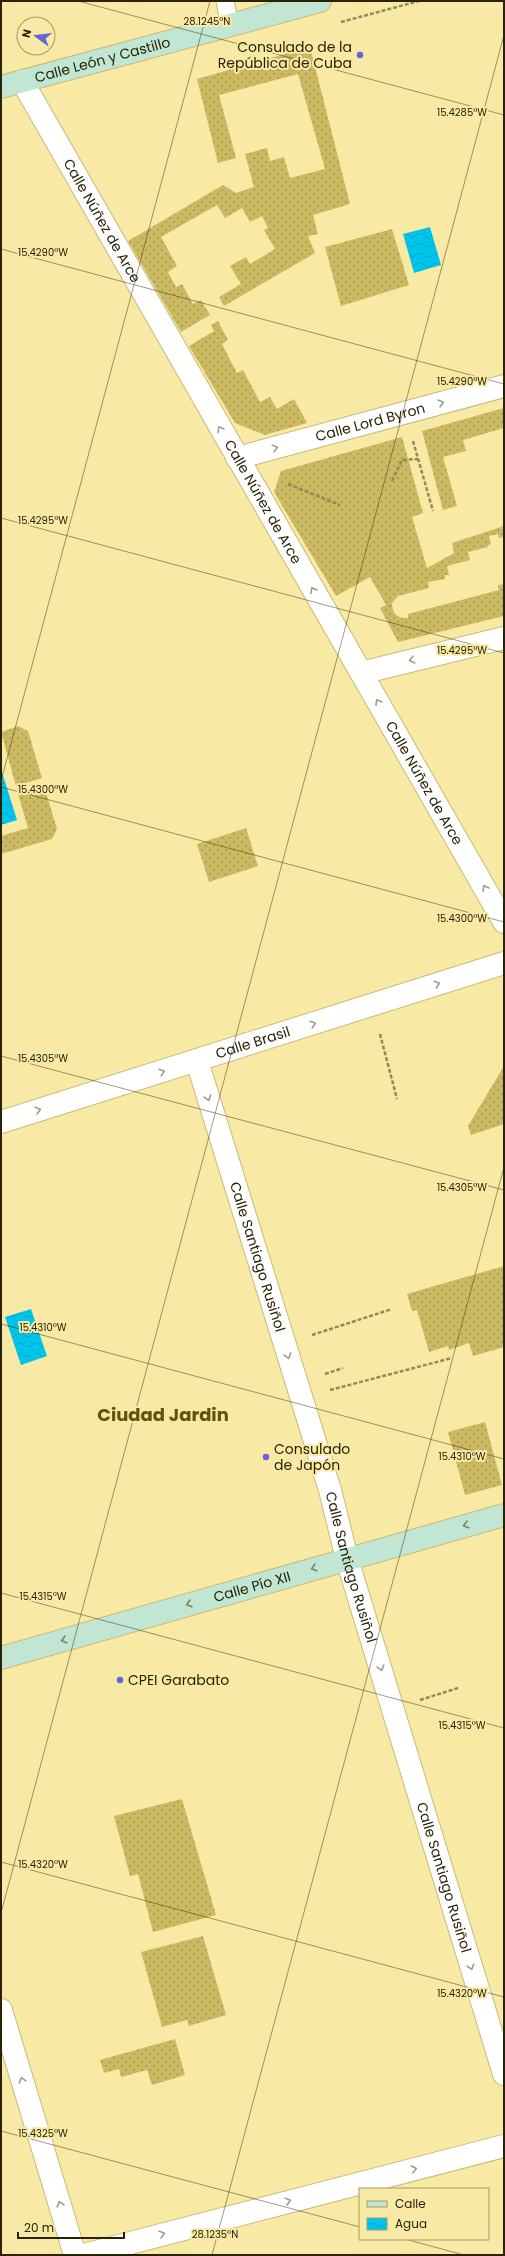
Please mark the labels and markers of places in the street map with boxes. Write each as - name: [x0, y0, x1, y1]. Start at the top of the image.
- place label: Consulado de la República de Cuba: [218, 37, 352, 73]
- marker: Consulado de la República de Cuba: [355, 50, 365, 60]
- place label: Consulado de Japón: [274, 1439, 350, 1475]
- marker: Consulado de Japón: [261, 1452, 271, 1462]
- place label: CPEI Garabato: [128, 1670, 229, 1690]
- marker: CPEI Garabato: [115, 1675, 125, 1685]

